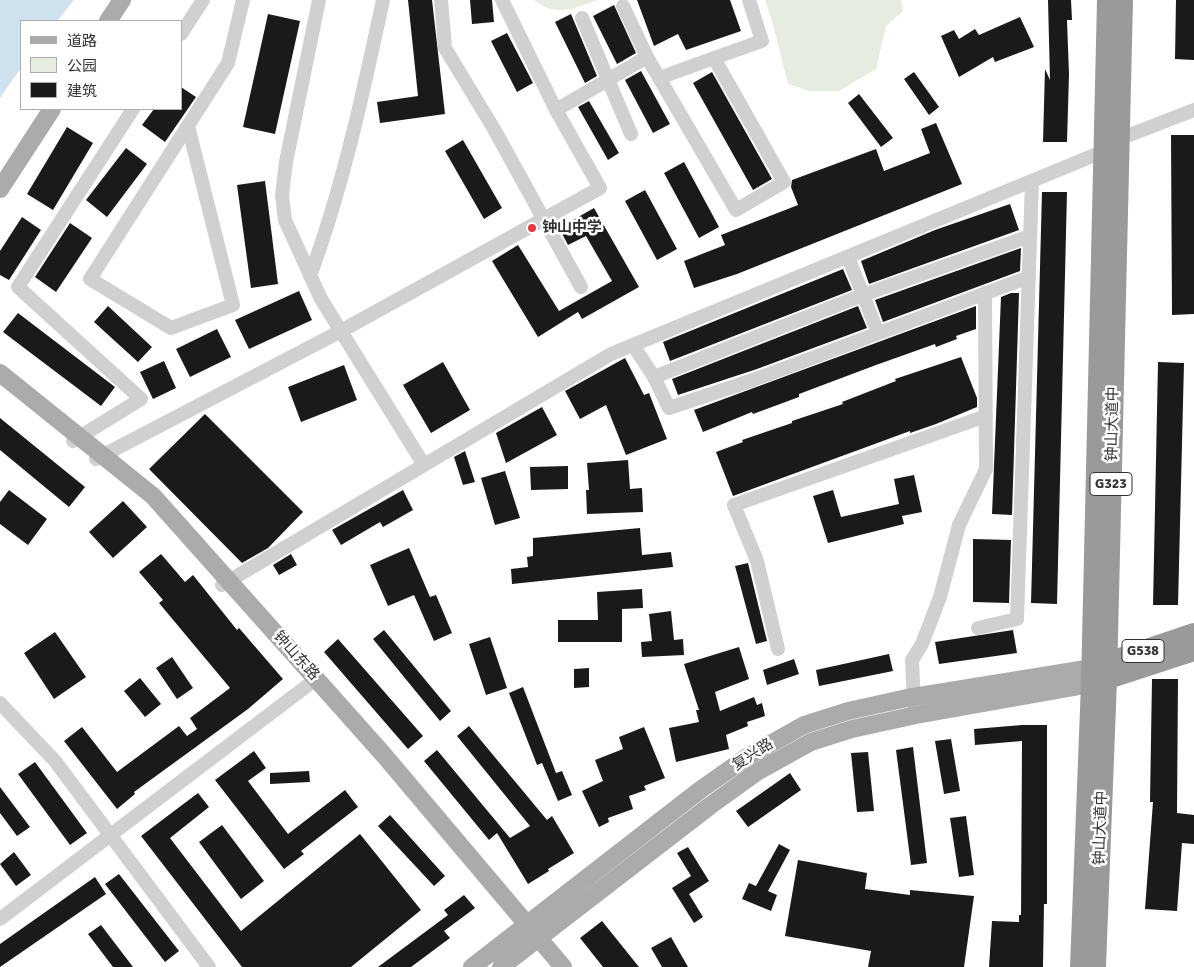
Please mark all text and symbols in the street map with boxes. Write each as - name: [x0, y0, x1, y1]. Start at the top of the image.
- legend: [20, 20, 182, 110]
- text: 道路: [67, 32, 97, 50]
- text: 公园: [67, 57, 97, 75]
- text: 建筑: [67, 82, 97, 100]
- place label: 钟山中学: [542, 219, 602, 237]
- marker: 钟山中学: [526, 222, 538, 234]
- street label: 钟山大道中: [1103, 386, 1123, 462]
- road number: G323: [1090, 472, 1132, 496]
- street label: 钟山东路: [269, 628, 323, 684]
- road number: G538: [1122, 640, 1164, 662]
- street label: 复兴路: [729, 735, 777, 775]
- street label: 钟山大道中: [1091, 790, 1111, 866]

